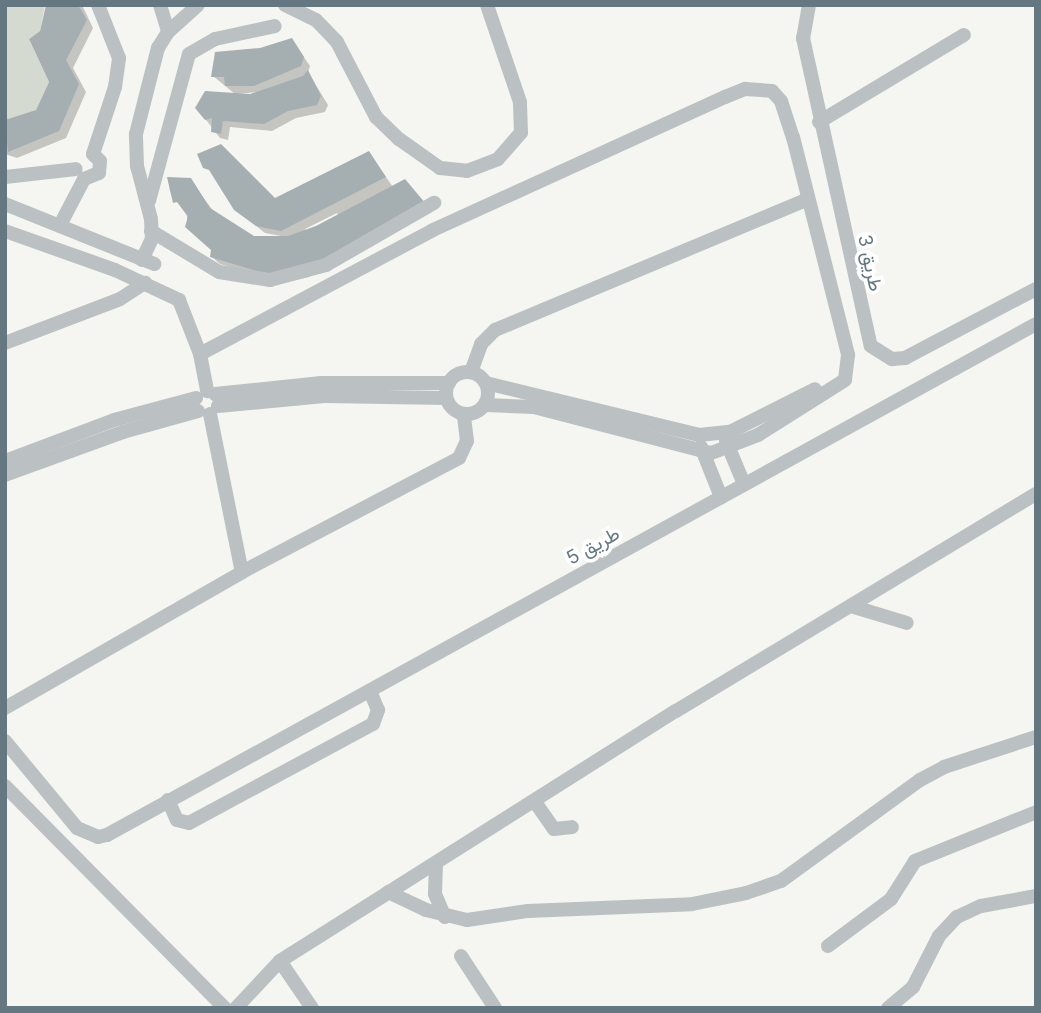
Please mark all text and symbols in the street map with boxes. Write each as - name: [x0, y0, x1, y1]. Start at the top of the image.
- street label: طريق 3: [853, 233, 887, 293]
- street label: طريق 5: [562, 522, 624, 570]

